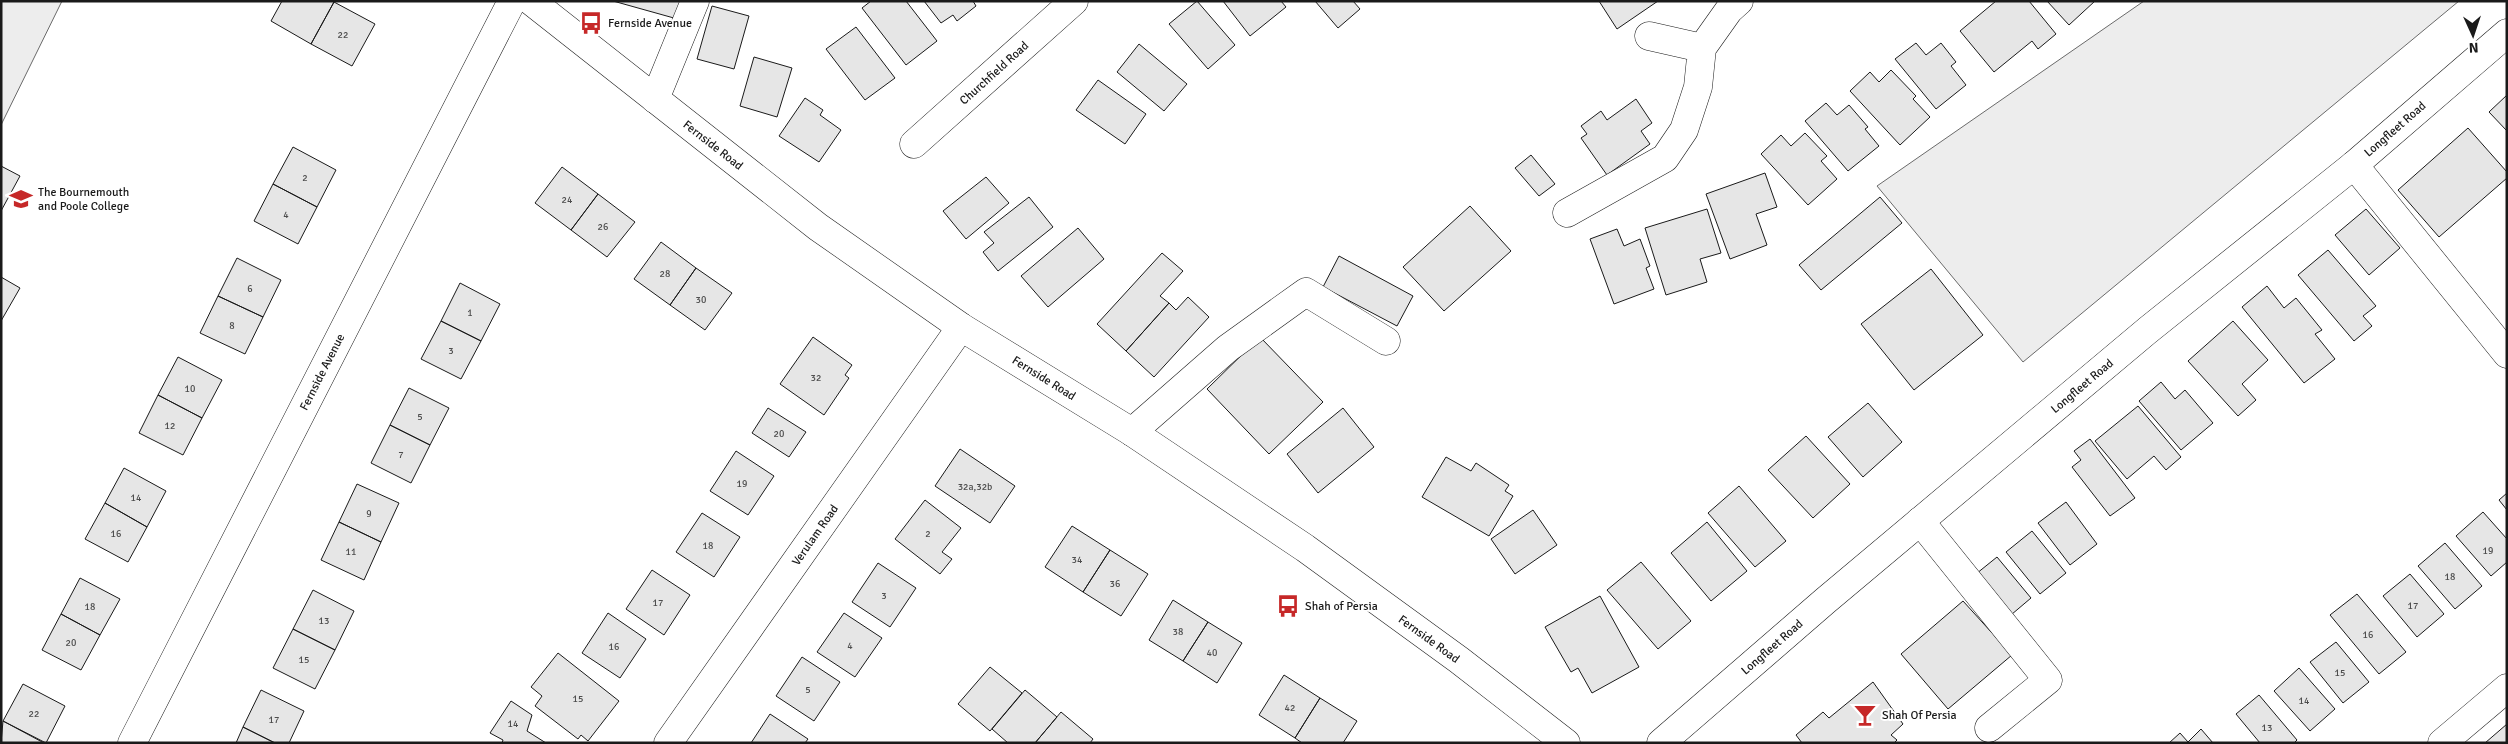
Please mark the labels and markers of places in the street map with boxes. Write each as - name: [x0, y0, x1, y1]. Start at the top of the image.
- bus stop icon: Fernside Avenue: [578, 10, 604, 36]
- place label: Fernside Avenue: [608, 16, 692, 31]
- place label: The Bournemouth and Poole College: [38, 185, 129, 214]
- school or university icon: The Bournemouth and Poole College: [8, 186, 34, 212]
- bus stop icon: Shah of Persia: [1275, 593, 1301, 619]
- place label: Shah of Persia: [1305, 599, 1378, 614]
- bar icon: Shah Of Persia: [1852, 702, 1878, 728]
- place label: Shah Of Persia: [1882, 708, 1957, 723]

